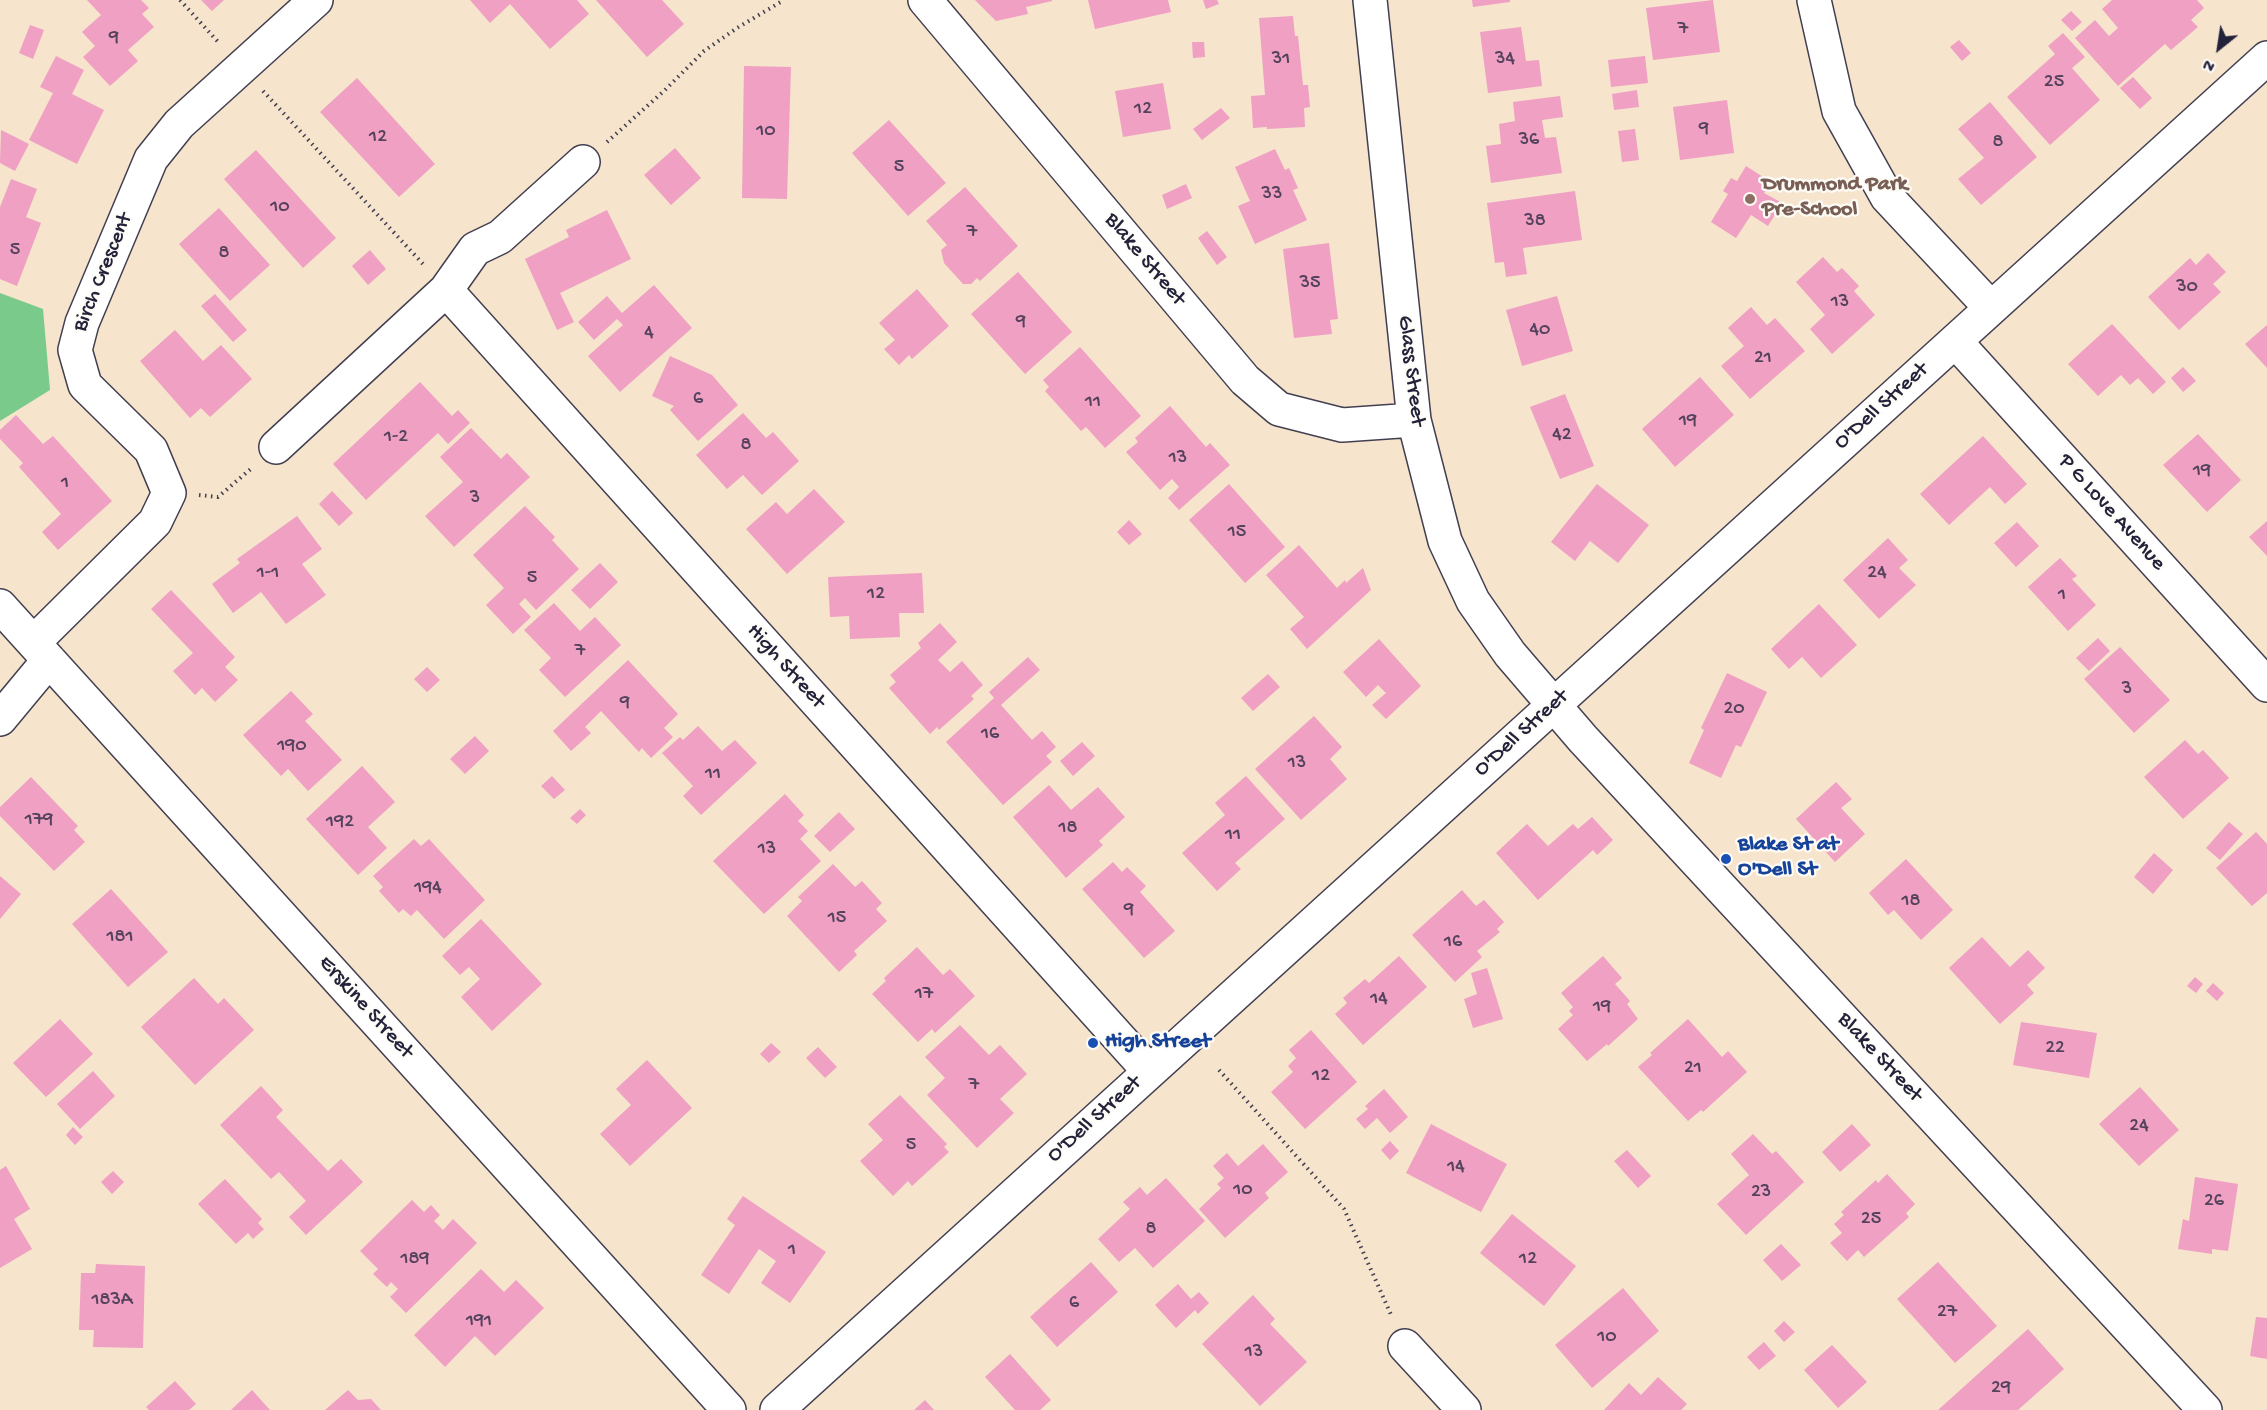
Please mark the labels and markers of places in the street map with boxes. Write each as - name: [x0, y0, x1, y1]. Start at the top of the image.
- place label: Drummond Park Pre-School: [1762, 173, 1908, 224]
- marker: Drummond Park Pre-School: [1743, 192, 1757, 206]
- place label: Blake St at O'Dell St: [1738, 833, 1838, 884]
- marker: Blake St at O'Dell St: [1719, 852, 1733, 866]
- place label: High Street: [1105, 1030, 1211, 1056]
- marker: High Street: [1086, 1036, 1100, 1050]

